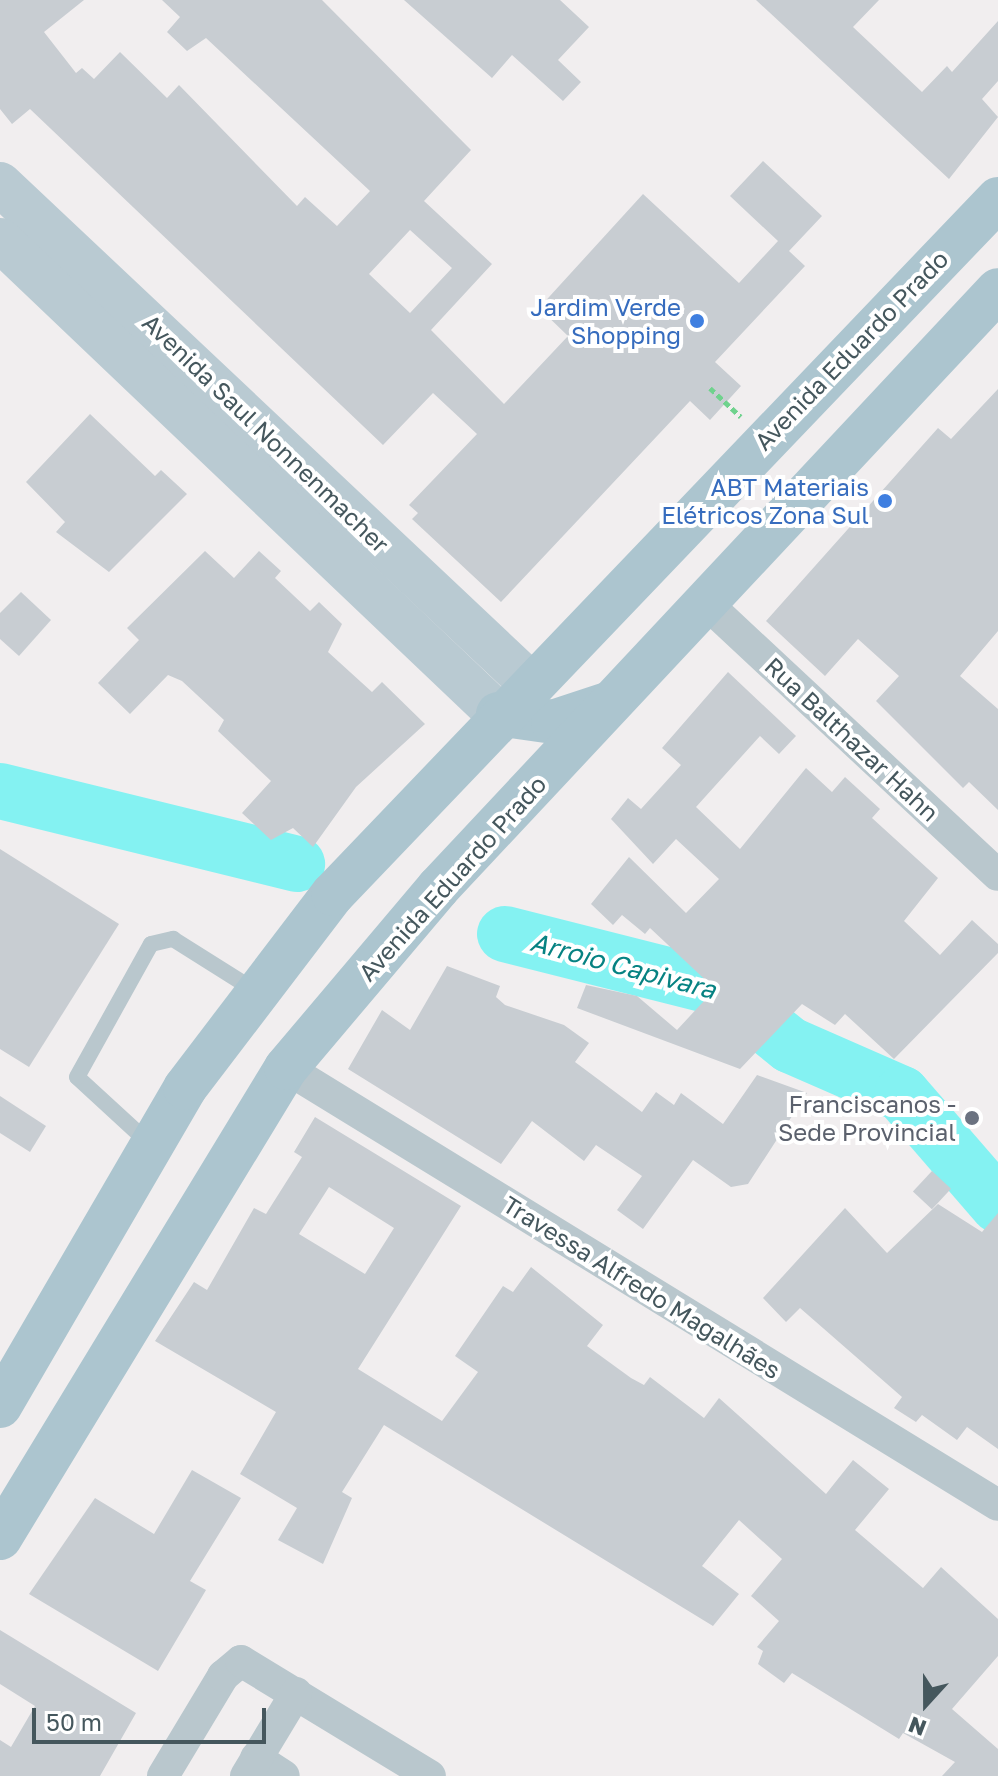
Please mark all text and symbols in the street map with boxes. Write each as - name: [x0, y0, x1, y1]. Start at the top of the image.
- street label: Avenida Eduardo Prado: [748, 244, 954, 456]
- place label: Jardim Verde Shopping: [530, 293, 681, 349]
- street label: Avenida Saul Nonnenmacher: [137, 308, 395, 558]
- marker: Jardim Verde Shopping: [688, 312, 706, 330]
- place label: ABT Materiais Elétricos Zona Sul: [661, 473, 869, 529]
- marker: ABT Materiais Elétricos Zona Sul: [876, 492, 894, 510]
- street label: Rua Balthazar Hahn: [759, 651, 945, 827]
- street label: Avenida Eduardo Prado: [352, 769, 552, 987]
- water label: Arroio Capivara: [527, 926, 719, 1006]
- place label: Franciscanos - Sede Provincial: [778, 1090, 956, 1146]
- marker: Franciscanos - Sede Provincial: [963, 1109, 981, 1127]
- street label: Travessa Alfredo Magalhães: [498, 1190, 786, 1384]
- north arrow: [886, 1664, 966, 1744]
- scale bar: [36, 1692, 270, 1742]
- text: 50 m: [46, 1707, 102, 1736]
- text: N: [905, 1711, 930, 1742]

